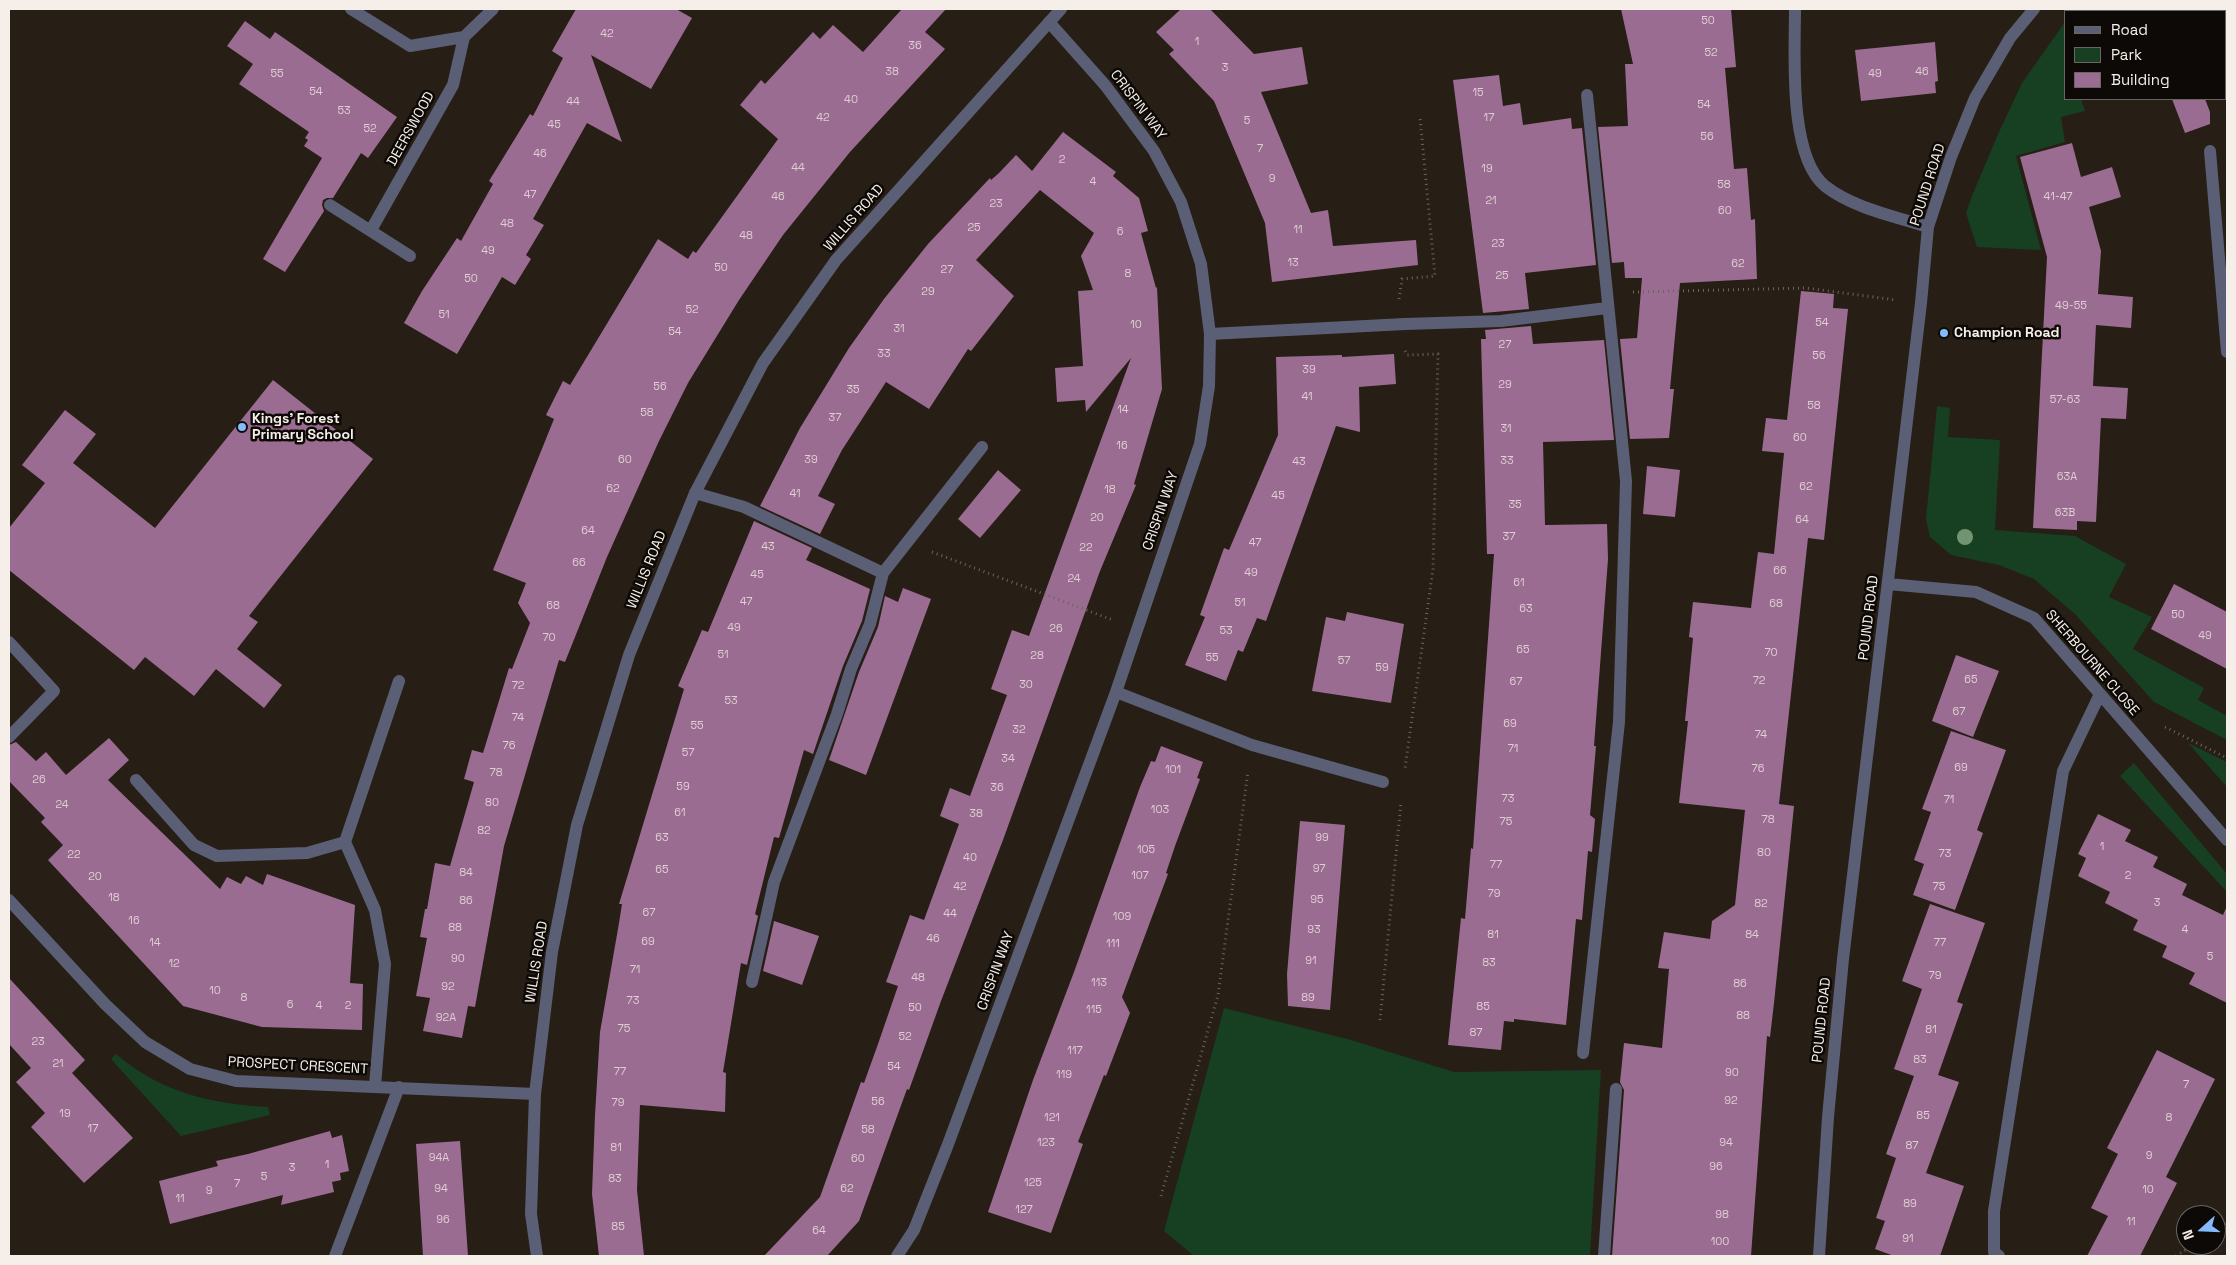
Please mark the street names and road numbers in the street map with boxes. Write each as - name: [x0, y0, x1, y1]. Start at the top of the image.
- street label: CRISPIN WAY: [1106, 67, 1170, 143]
- street label: DEERSWOOD: [384, 89, 438, 169]
- street label: POUND ROAD: [1907, 142, 1949, 228]
- street label: WILLIS ROAD: [821, 181, 887, 255]
- street label: CRISPIN WAY: [1140, 469, 1182, 553]
- street label: WILLIS ROAD: [624, 529, 670, 611]
- street label: POUND ROAD: [1855, 575, 1883, 661]
- street label: SHERBOURNE CLOSE: [2042, 607, 2142, 719]
- street label: WILLIS ROAD: [522, 920, 552, 1004]
- street label: CRISPIN WAY: [974, 929, 1018, 1013]
- street label: POUND ROAD: [1809, 977, 1835, 1063]
- street label: PROSPECT CRESCENT: [227, 1054, 369, 1078]

